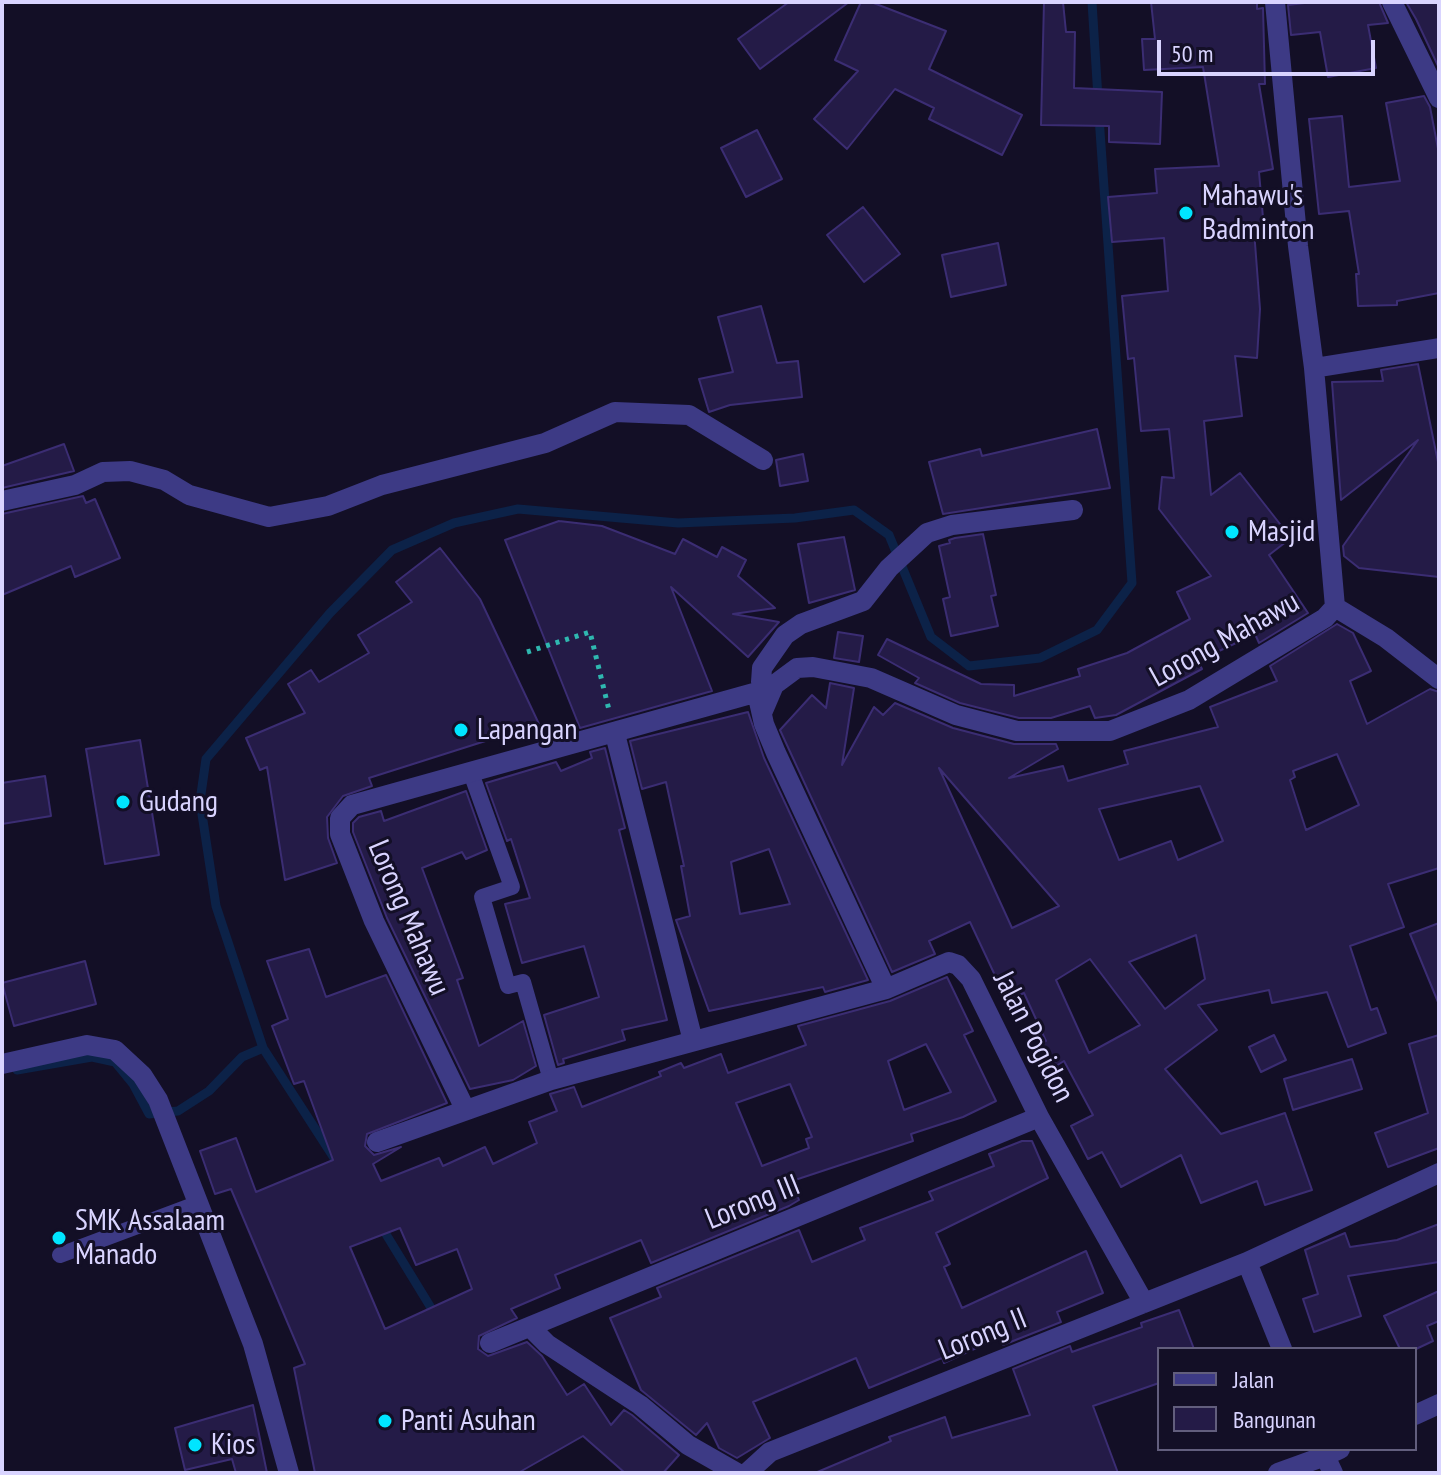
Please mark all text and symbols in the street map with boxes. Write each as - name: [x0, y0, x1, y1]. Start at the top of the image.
- scale bar: [1161, 24, 1379, 74]
- text: 50 m: [1171, 38, 1213, 69]
- place label: Mahawu's Badminton: [1202, 178, 1314, 248]
- marker: Mahawu's Badminton: [1177, 204, 1195, 222]
- place label: Masjid: [1248, 514, 1315, 550]
- marker: Masjid: [1223, 523, 1241, 541]
- street label: Lorong Mahawu: [1144, 584, 1306, 696]
- place label: Lapangan: [477, 712, 577, 748]
- marker: Lapangan: [452, 721, 470, 739]
- place label: Gudang: [139, 784, 218, 820]
- marker: Gudang: [114, 793, 132, 811]
- street label: Lorong Mahawu: [359, 835, 457, 1001]
- street label: Jalan Pogidon: [985, 966, 1081, 1108]
- street label: Lorong III: [700, 1168, 806, 1238]
- place label: SMK Assalaam Manado: [75, 1203, 225, 1274]
- marker: SMK Assalaam Manado: [50, 1229, 68, 1247]
- street label: Lorong II: [934, 1301, 1032, 1369]
- legend: [1157, 1347, 1417, 1451]
- text: Jalan: [1233, 1364, 1274, 1395]
- place label: Panti Asuhan: [401, 1403, 536, 1439]
- text: Bangunan: [1233, 1404, 1316, 1435]
- marker: Panti Asuhan: [376, 1412, 394, 1430]
- place label: Kios: [211, 1427, 255, 1463]
- marker: Kios: [186, 1436, 204, 1454]

